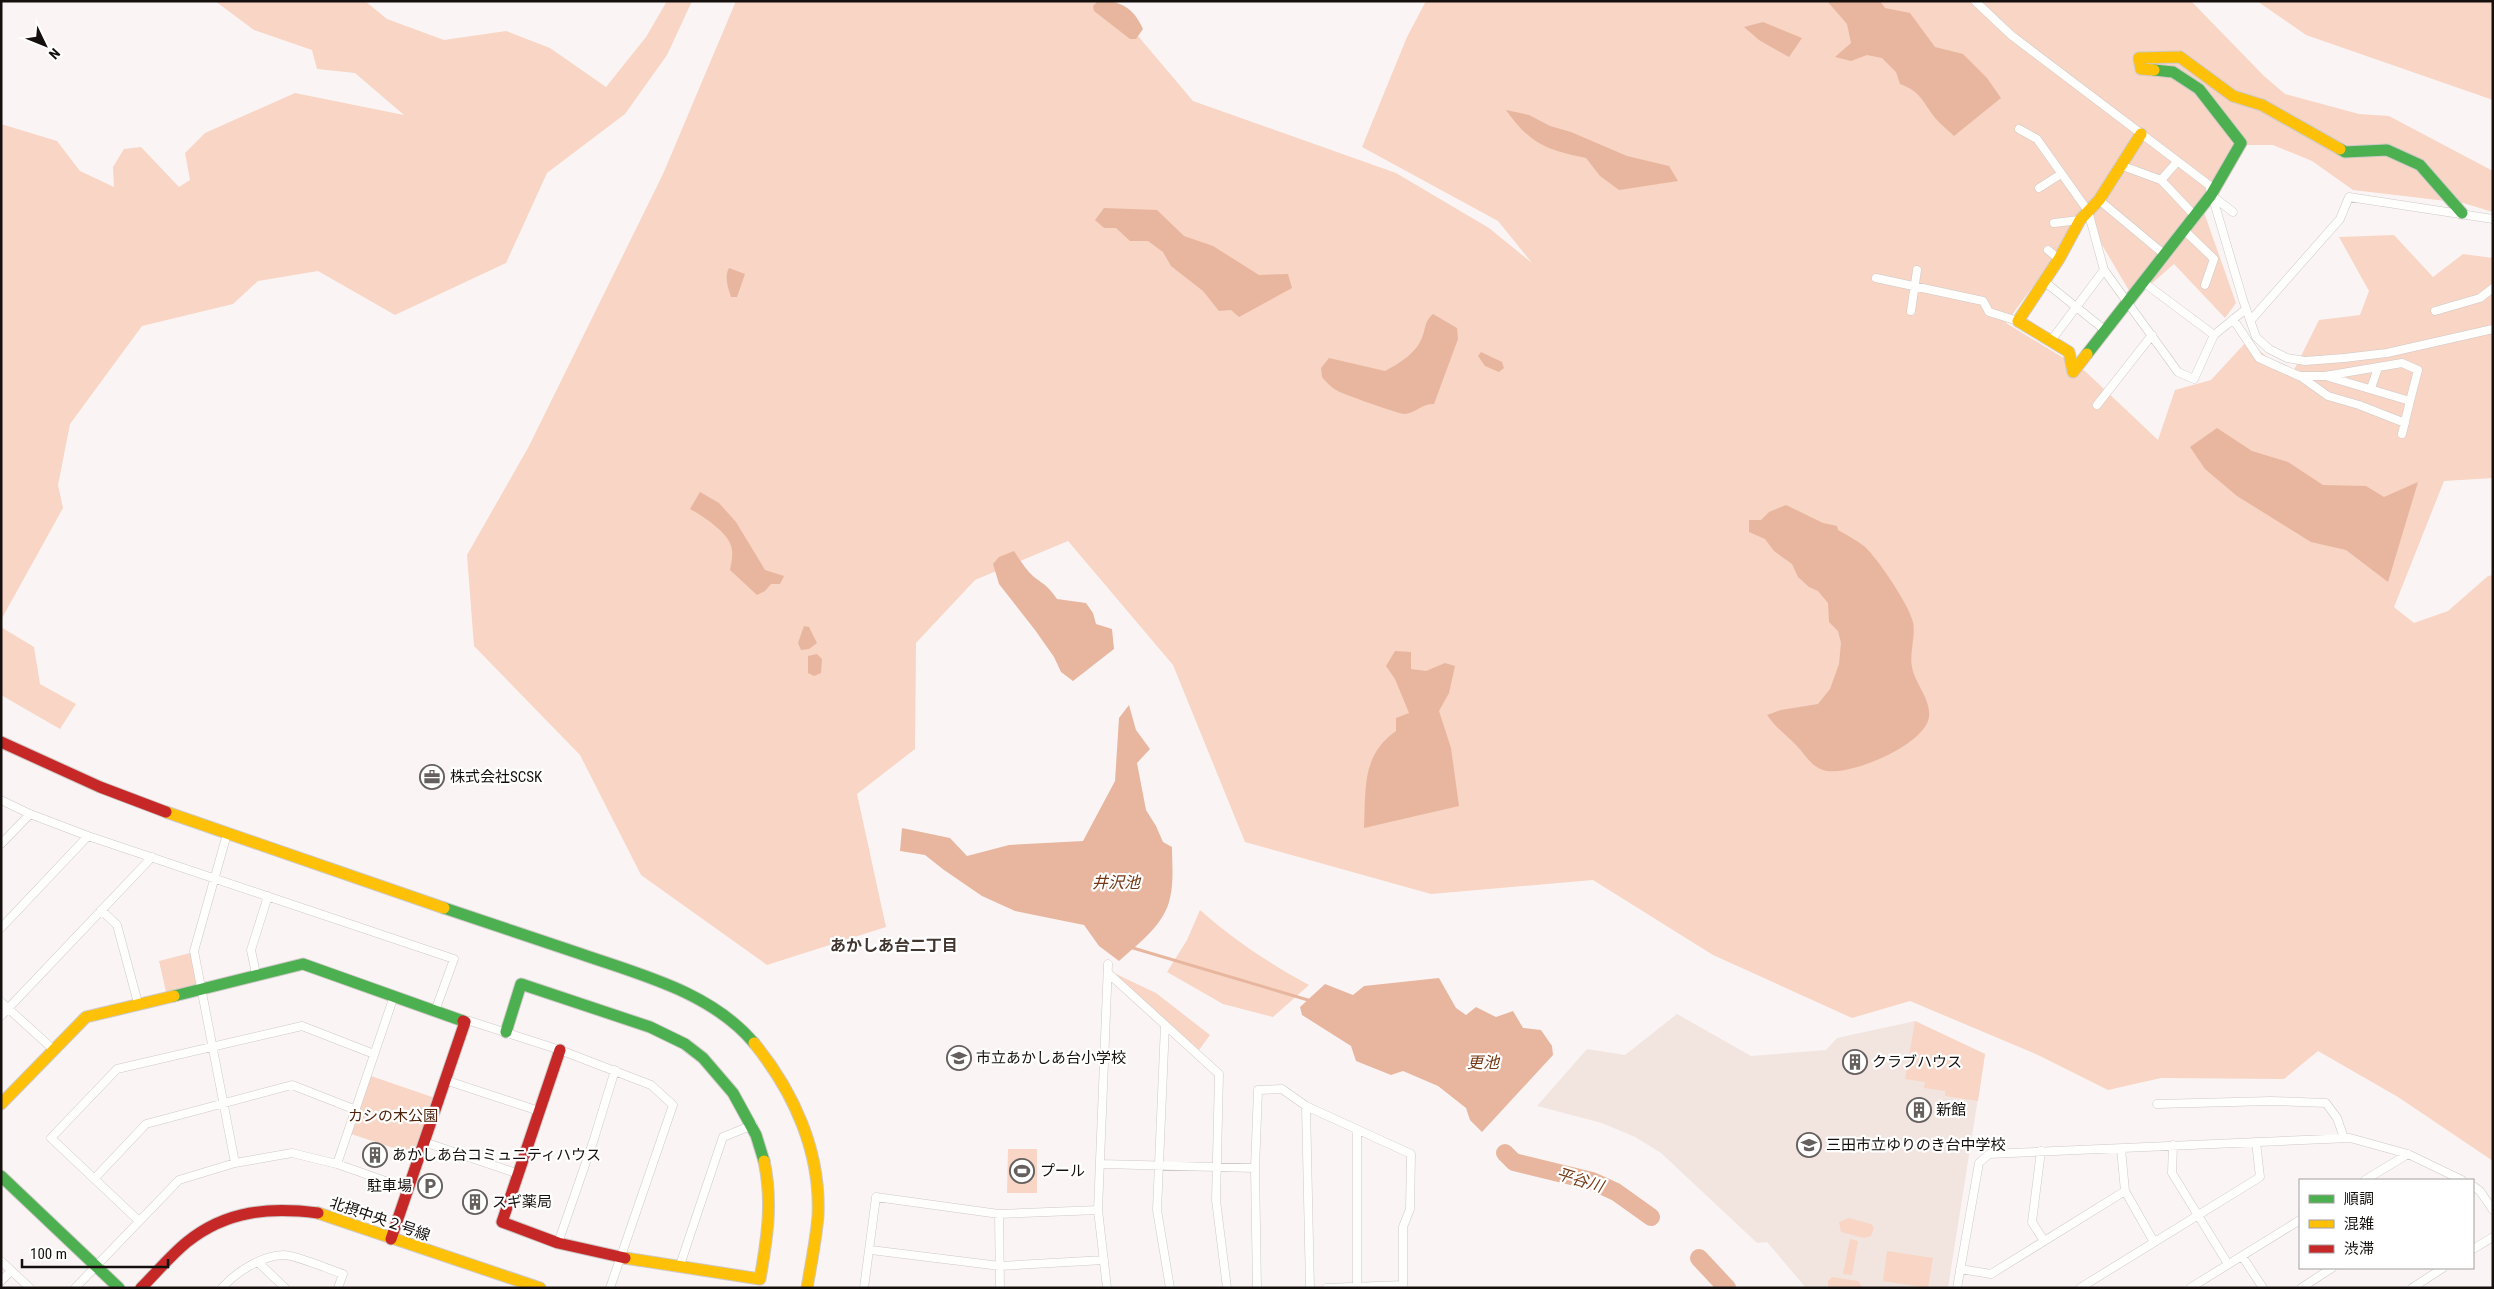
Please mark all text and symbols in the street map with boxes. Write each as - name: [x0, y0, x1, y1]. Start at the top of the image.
- north arrow: [20, 20, 70, 70]
- text: N: [46, 45, 63, 62]
- office icon: 株式会社SCSK: [419, 764, 445, 790]
- place label: 株式会社SCSK: [450, 768, 543, 786]
- water label: 井沢池: [1092, 873, 1142, 892]
- district label: あかしあ台二丁目: [830, 936, 958, 955]
- school or university icon: 市立あかしあ台小学校: [946, 1045, 972, 1071]
- place label: 市立あかしあ台小学校: [976, 1049, 1126, 1067]
- building icon: クラブハウス: [1842, 1049, 1868, 1075]
- water label: 更池: [1467, 1053, 1501, 1072]
- place label: クラブハウス: [1872, 1053, 1962, 1071]
- building icon: 新館: [1906, 1097, 1932, 1123]
- place label: 新館: [1936, 1101, 1966, 1119]
- park label: カシの木公園: [348, 1107, 438, 1125]
- school or university icon: 三田市立ゆりのき台中学校: [1796, 1132, 1822, 1158]
- place label: 三田市立ゆりのき台中学校: [1826, 1136, 2006, 1154]
- building icon: あかしあ台コミュニティハウス: [362, 1142, 388, 1168]
- place label: あかしあ台コミュニティハウス: [392, 1146, 601, 1164]
- sports icon: プール: [1009, 1158, 1035, 1184]
- place label: プール: [1040, 1162, 1085, 1180]
- water label: 平谷川: [1554, 1164, 1608, 1197]
- parking icon: 駐車場: [417, 1173, 443, 1199]
- place label: 駐車場: [367, 1177, 412, 1195]
- legend: [2299, 1179, 2474, 1269]
- building icon: スギ薬局: [462, 1189, 488, 1215]
- text: 順調: [2344, 1190, 2374, 1208]
- street label: 北摂中央２号線: [327, 1193, 433, 1245]
- place label: スギ薬局: [492, 1193, 552, 1211]
- text: 混雑: [2344, 1215, 2374, 1233]
- scale bar: [22, 1236, 169, 1268]
- text: 渋滞: [2344, 1240, 2374, 1258]
- text: 100 m: [30, 1245, 67, 1263]

